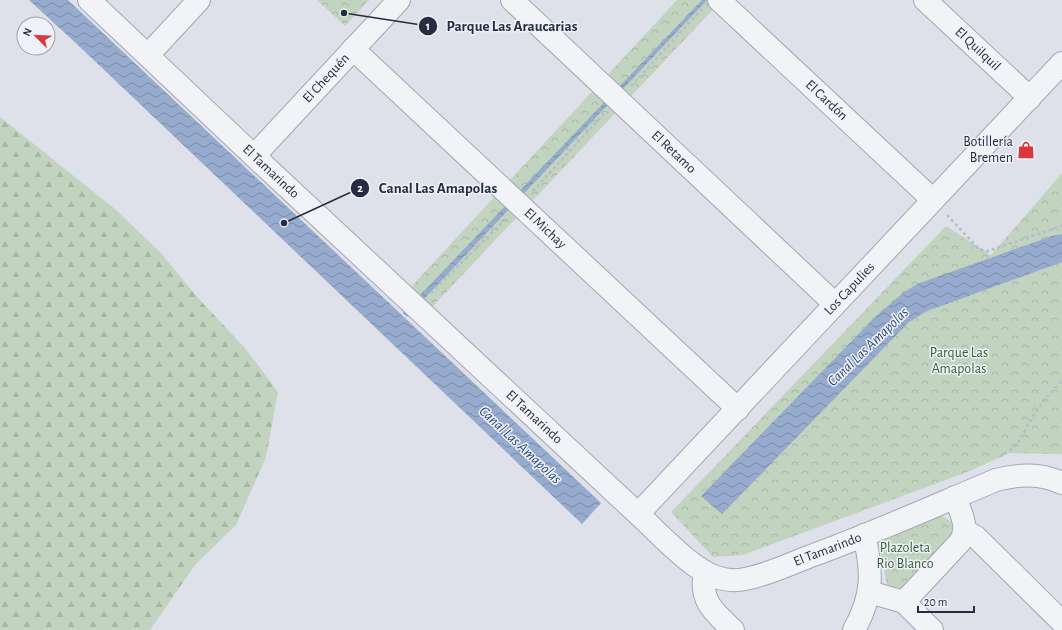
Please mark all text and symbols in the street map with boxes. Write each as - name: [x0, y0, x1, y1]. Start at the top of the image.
- callout: Parque Las Araucarias: [418, 13, 585, 40]
- north arrow: [16, 16, 56, 56]
- text: Parque Las Araucarias: [447, 19, 578, 34]
- text: 1: [426, 20, 430, 32]
- street label: El Quilquil: [952, 25, 1003, 74]
- text: N: [21, 26, 34, 38]
- street label: El Chequén: [300, 51, 352, 106]
- street label: El Cardón: [803, 78, 850, 123]
- street label: El Retamo: [649, 128, 699, 176]
- place label: Botillería Bremen: [963, 135, 1014, 165]
- shop icon: Botillería Bremen: [1016, 140, 1036, 160]
- street label: El Tamarindo: [240, 142, 302, 201]
- callout: Canal Las Amapolas: [350, 174, 505, 201]
- text: Canal Las Amapolas: [379, 181, 497, 196]
- text: 2: [357, 182, 363, 194]
- street label: El Michay: [521, 206, 569, 251]
- street label: Los Capulies: [822, 260, 878, 318]
- water label: Canal Las Amapolas: [825, 305, 911, 389]
- park label: Parque Las Amapolas: [930, 346, 988, 376]
- street label: El Tamarindo: [503, 388, 565, 447]
- water label: Canal Las Amapolas: [476, 403, 564, 487]
- street label: El Tamarindo: [792, 530, 864, 569]
- park label: Plazoleta Rio Blanco: [876, 541, 934, 571]
- scale bar: [918, 588, 974, 614]
- text: 20 m: [924, 596, 947, 608]

